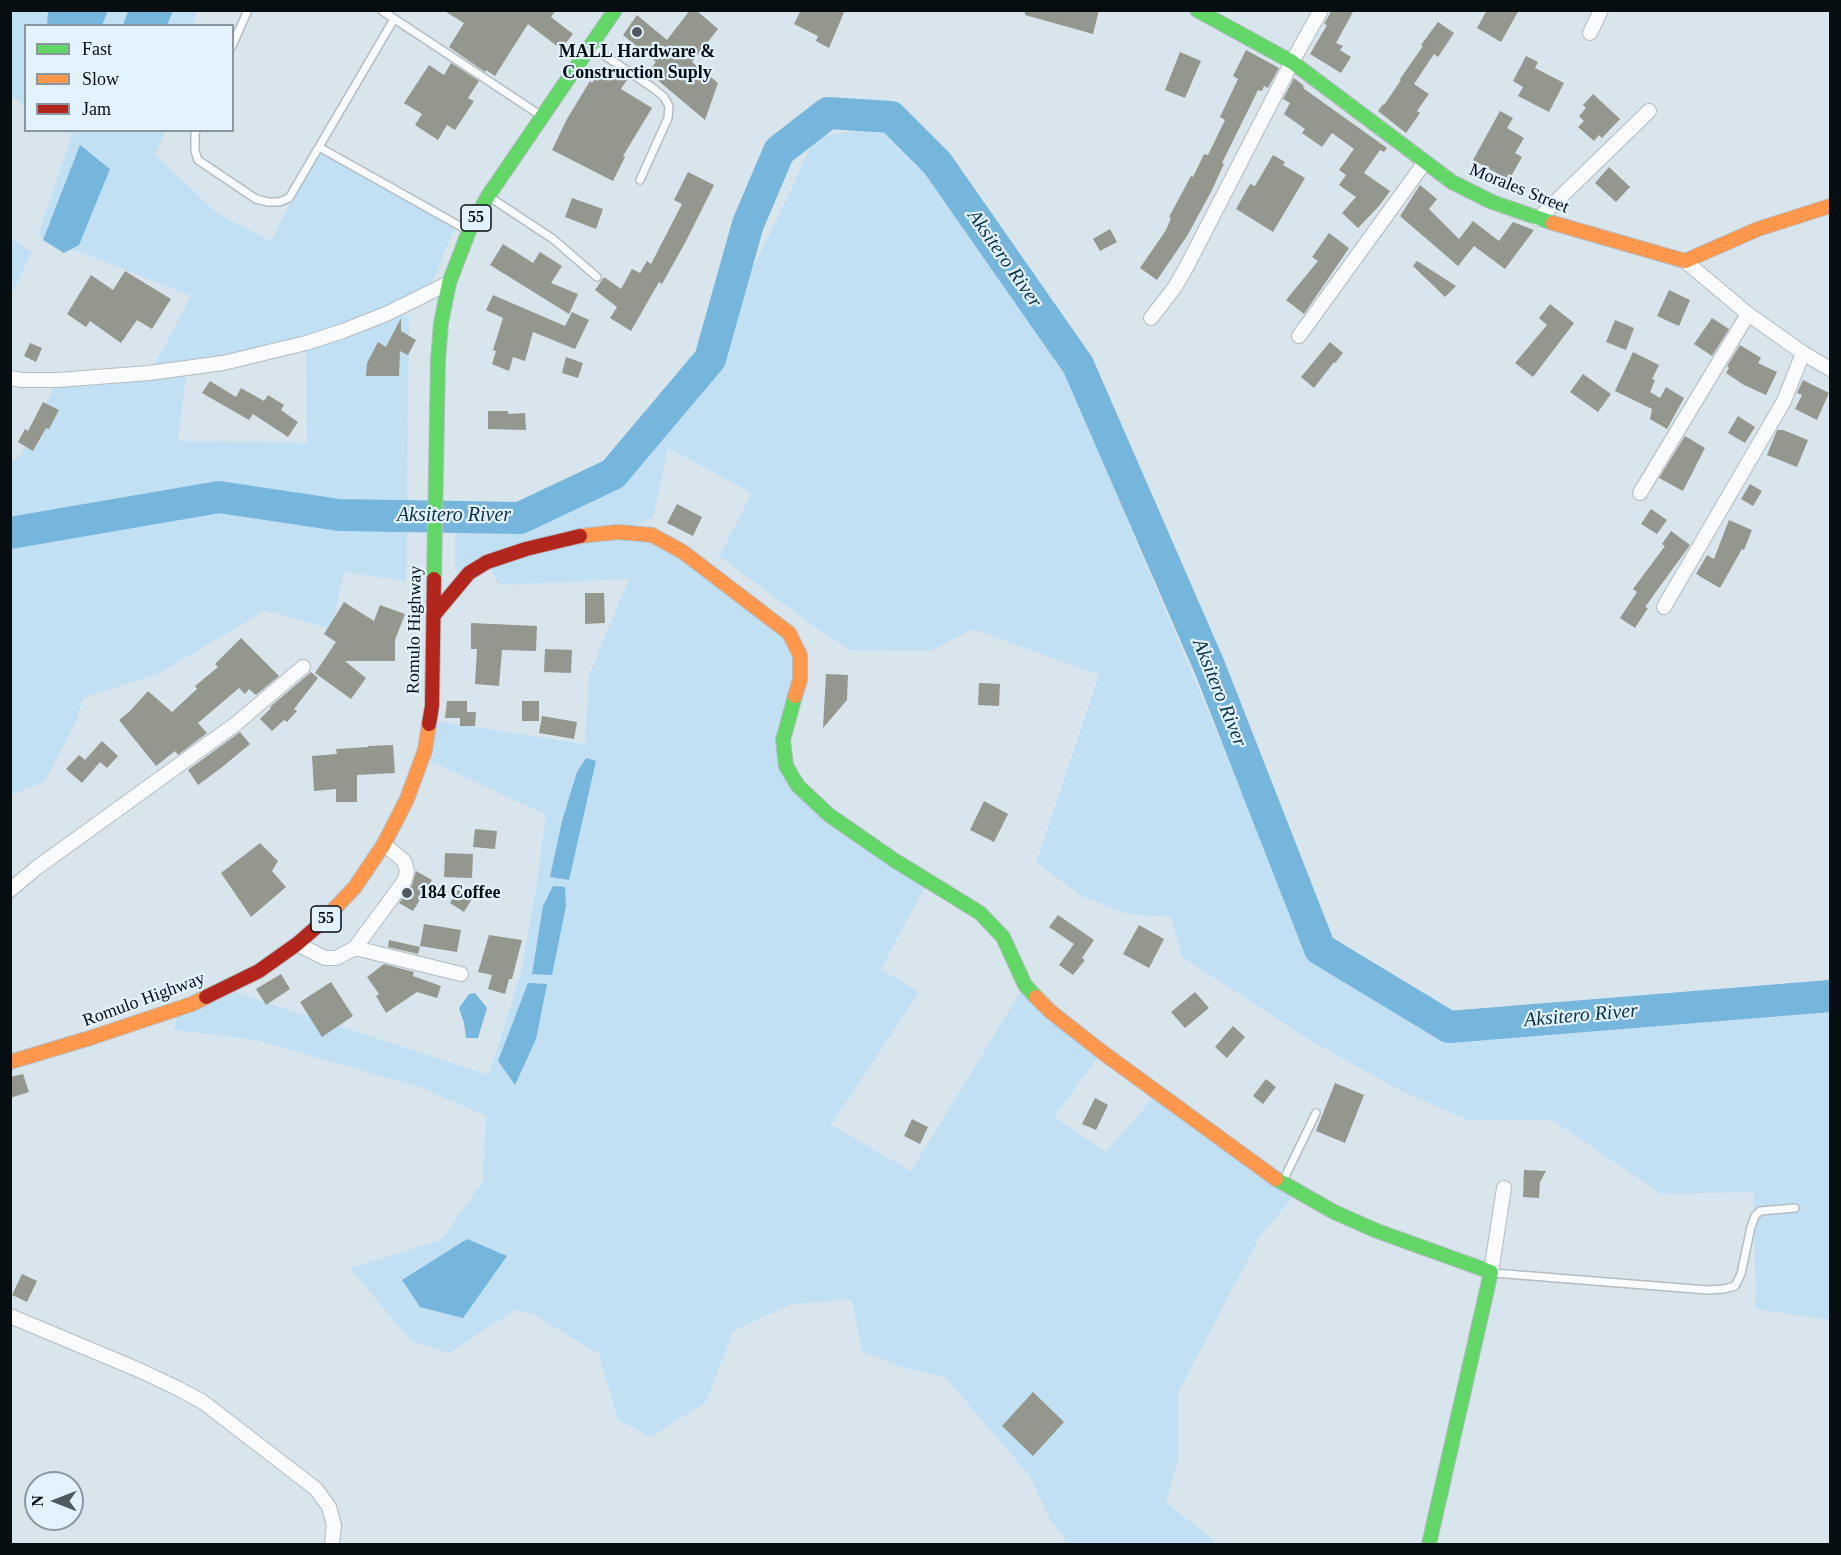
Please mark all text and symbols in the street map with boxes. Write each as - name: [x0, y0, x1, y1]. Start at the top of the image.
- legend: [24, 24, 234, 132]
- marker: MALL Hardware & Construction Suply: [630, 25, 644, 39]
- text: Fast: [82, 39, 112, 59]
- place label: MALL Hardware & Construction Suply: [559, 41, 715, 84]
- text: Slow: [82, 69, 119, 89]
- text: Jam: [82, 99, 111, 119]
- street label: Morales Street: [1466, 159, 1572, 219]
- road number: 55: [461, 205, 491, 231]
- water label: Aksitero River: [961, 205, 1047, 313]
- water label: Aksitero River: [397, 504, 511, 528]
- street label: Romulo Highway: [403, 566, 427, 694]
- water label: Aksitero River: [1186, 636, 1252, 750]
- place label: 184 Coffee: [419, 882, 500, 904]
- marker: 184 Coffee: [400, 886, 414, 900]
- road number: 55: [311, 906, 341, 932]
- street label: Romulo Highway: [80, 968, 208, 1032]
- water label: Aksitero River: [1523, 999, 1639, 1033]
- north arrow: [24, 1471, 84, 1531]
- text: N: [29, 1495, 46, 1507]

